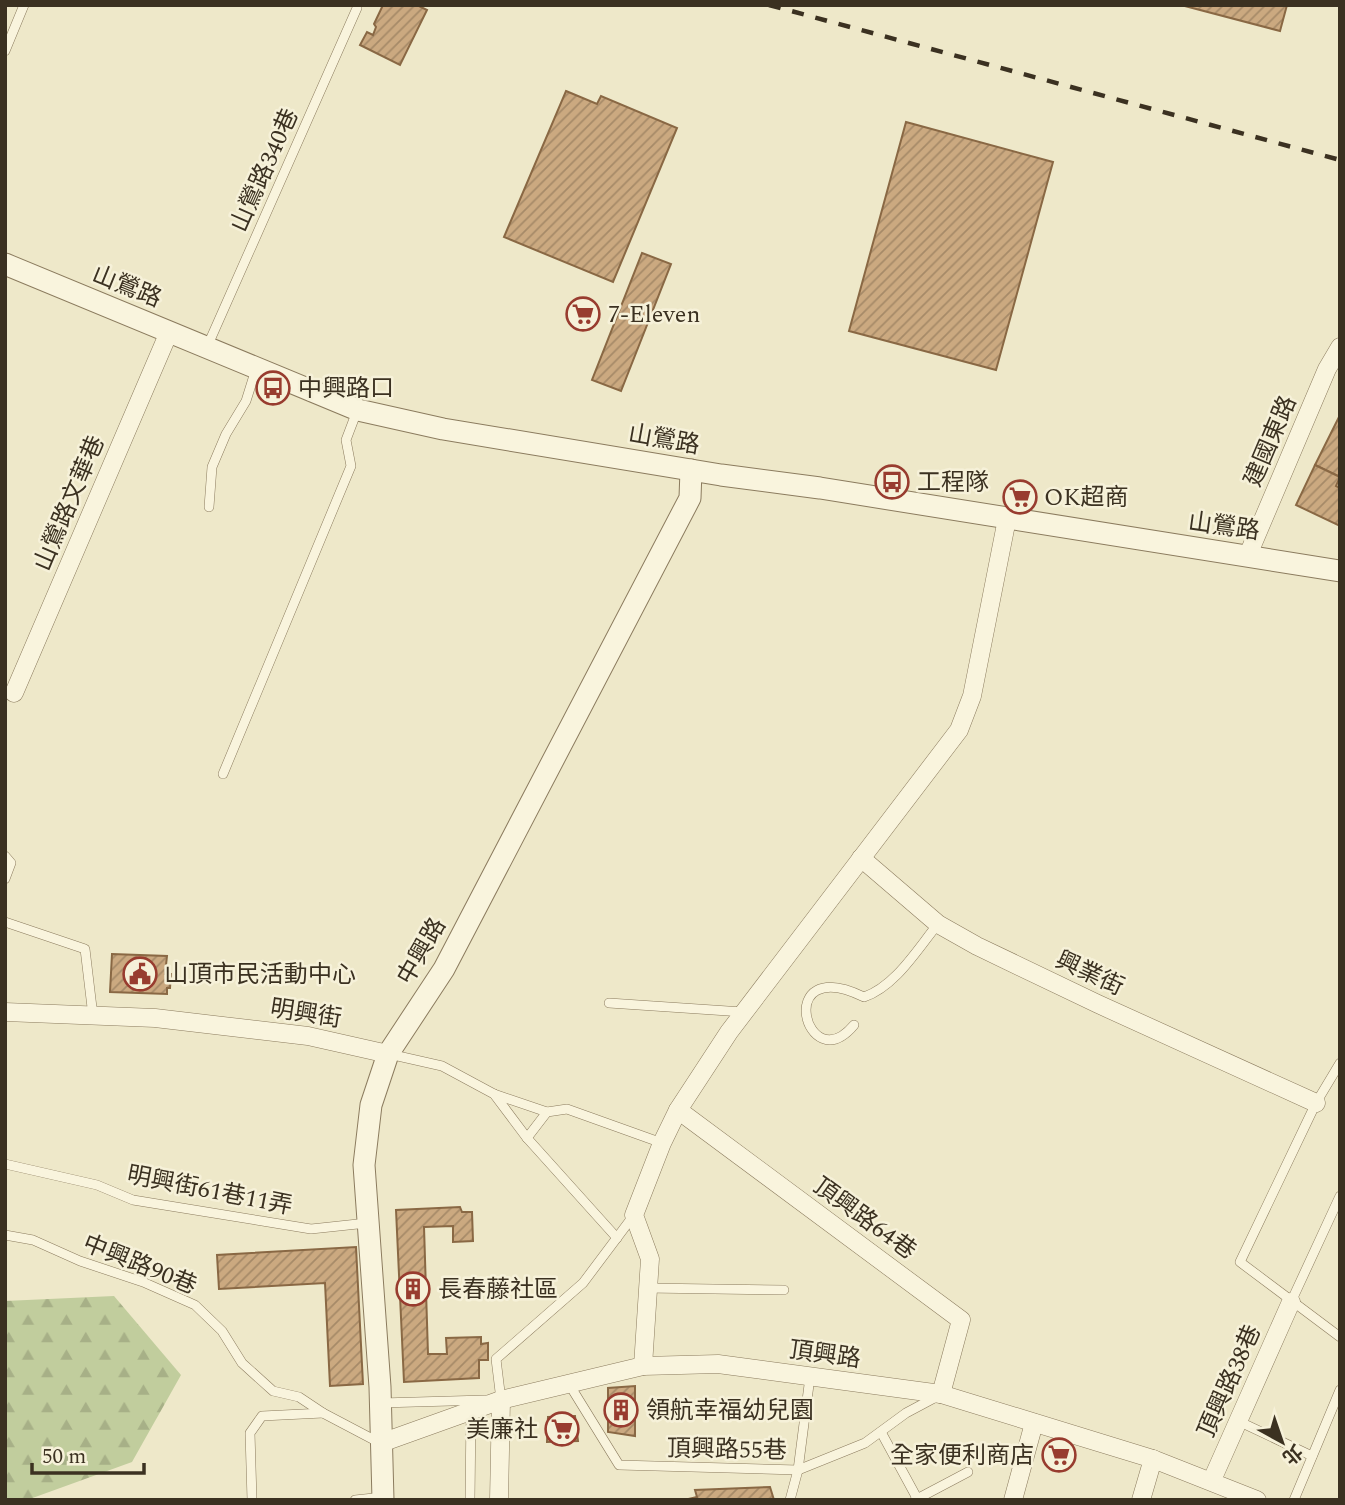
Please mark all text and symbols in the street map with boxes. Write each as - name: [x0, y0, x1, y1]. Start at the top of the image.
- street label: 山鶯路340巷: [222, 103, 308, 238]
- street label: 山鶯路: [87, 257, 167, 317]
- supermarket icon: 7-Eleven: [564, 295, 602, 333]
- place label: 7-Eleven: [608, 297, 700, 333]
- bus stop icon: 中興路口: [254, 369, 292, 407]
- place label: 中興路口: [298, 371, 394, 407]
- street label: 建國東路: [1236, 390, 1306, 493]
- street label: 山鶯路: [625, 416, 702, 464]
- street label: 山鶯路文華巷: [25, 430, 115, 577]
- bus stop icon: 工程隊: [873, 463, 911, 501]
- place label: 工程隊: [917, 465, 989, 501]
- supermarket icon: OK超商: [1001, 478, 1039, 516]
- place label: OK超商: [1044, 480, 1129, 516]
- street label: 山鶯路: [1186, 504, 1262, 550]
- street label: 中興路: [388, 911, 455, 992]
- street label: 興業街: [1049, 942, 1130, 1005]
- public building icon: 山頂市民活動中心: [121, 955, 159, 993]
- place label: 山頂市民活動中心: [164, 957, 356, 993]
- street label: 明興街: [267, 991, 344, 1037]
- street label: 明興街61巷11弄: [124, 1157, 296, 1225]
- street label: 頂興路64巷: [805, 1169, 924, 1269]
- street label: 中興路90巷: [77, 1226, 202, 1304]
- building icon: 長春藤社區: [394, 1270, 432, 1308]
- place label: 長春藤社區: [438, 1272, 558, 1308]
- street label: 頂興路38巷: [1189, 1319, 1271, 1444]
- street label: 頂興路: [787, 1332, 863, 1378]
- building icon: 領航幸福幼兒園: [602, 1391, 640, 1429]
- place label: 領航幸福幼兒園: [646, 1393, 814, 1429]
- north arrow: [1247, 1407, 1317, 1477]
- supermarket icon: 美廉社: [543, 1410, 581, 1448]
- place label: 美廉社: [466, 1412, 538, 1448]
- street label: 頂興路55巷: [667, 1431, 787, 1469]
- scale bar: [32, 1432, 144, 1476]
- supermarket icon: 全家便利商店: [1040, 1436, 1078, 1474]
- text: 北: [1275, 1437, 1309, 1471]
- place label: 全家便利商店: [890, 1438, 1034, 1474]
- text: 50 m: [42, 1441, 86, 1473]

